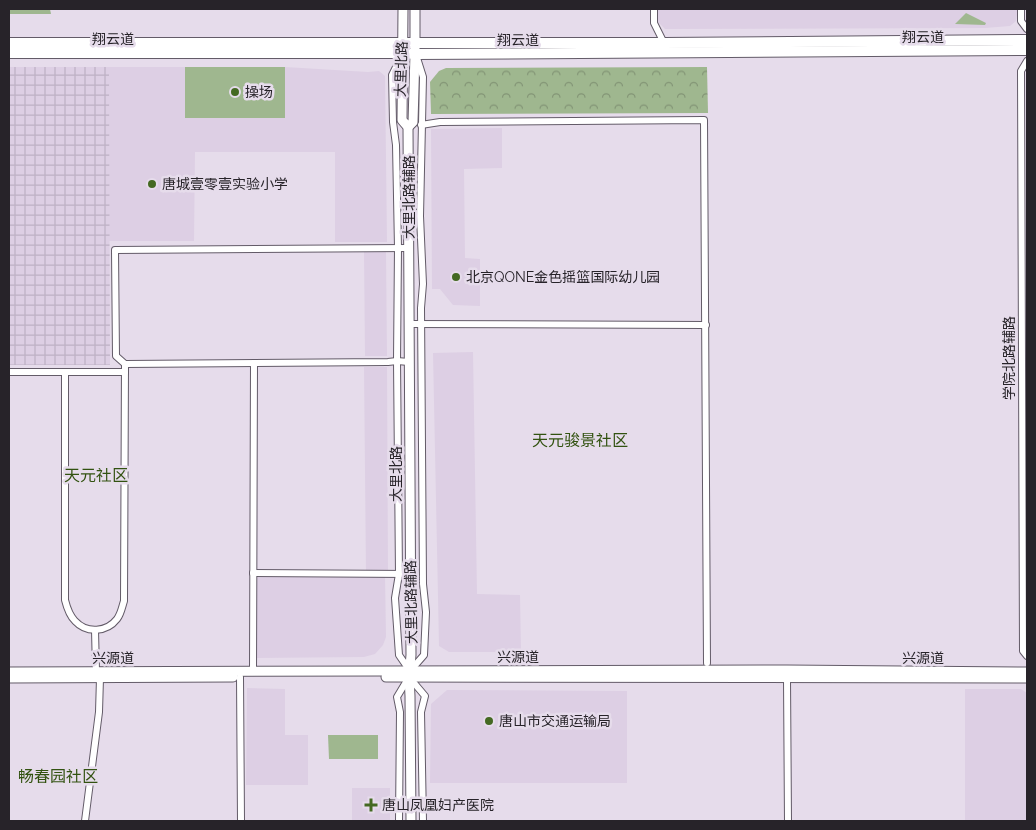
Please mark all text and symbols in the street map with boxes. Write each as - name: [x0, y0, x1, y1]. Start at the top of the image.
- street label: 翔云道: [902, 29, 944, 45]
- street label: 翔云道: [92, 31, 134, 47]
- street label: 翔云道: [497, 32, 539, 48]
- street label: 大里北路: [392, 41, 410, 97]
- place label: 操场: [245, 84, 273, 100]
- marker: 操场: [229, 86, 241, 98]
- street label: 大里北路辅路: [401, 155, 417, 239]
- place label: 唐城壹零壹实验小学: [162, 176, 288, 192]
- marker: 唐城壹零壹实验小学: [146, 178, 158, 190]
- place label: 北京QONE金色摇篮国际幼儿园: [466, 269, 660, 285]
- marker: 北京QONE金色摇篮国际幼儿园: [450, 271, 462, 283]
- street label: 学院北路辅路: [1001, 316, 1017, 400]
- district label: 天元骏景社区: [532, 431, 628, 450]
- street label: 大里北路: [388, 446, 404, 502]
- district label: 天元社区: [64, 466, 128, 485]
- street label: 大里北路辅路: [402, 560, 420, 644]
- street label: 兴源道: [497, 649, 539, 665]
- street label: 兴源道: [92, 650, 134, 666]
- street label: 兴源道: [902, 650, 944, 666]
- place label: 唐山市交通运输局: [499, 713, 611, 729]
- marker: 唐山市交通运输局: [483, 715, 495, 727]
- district label: 畅春园社区: [18, 767, 98, 786]
- place label: 唐山凤凰妇产医院: [382, 797, 494, 813]
- marker: 唐山凤凰妇产医院: [364, 798, 378, 812]

